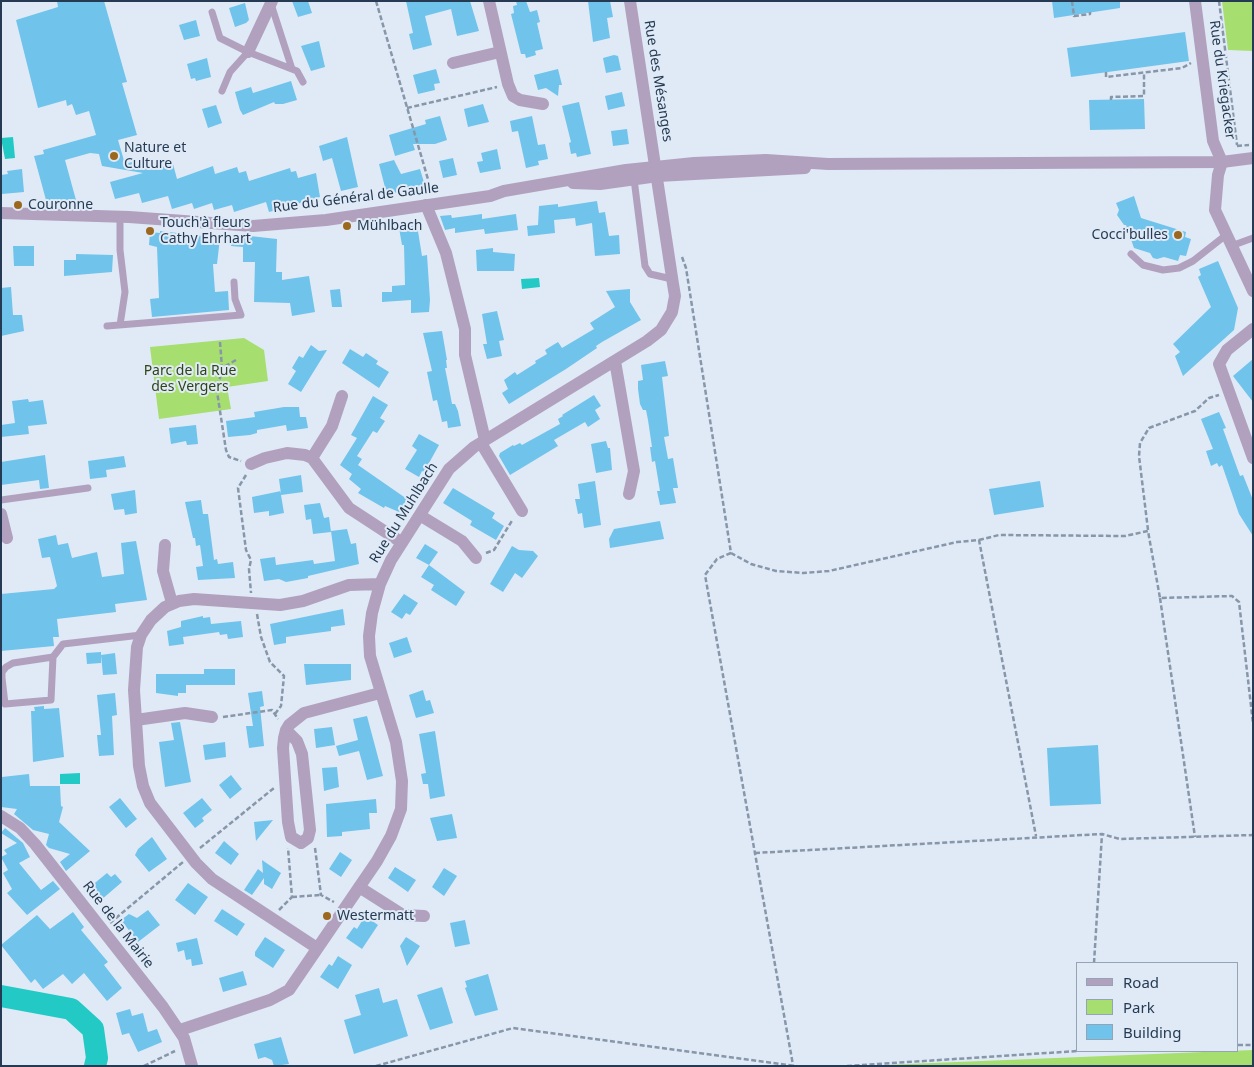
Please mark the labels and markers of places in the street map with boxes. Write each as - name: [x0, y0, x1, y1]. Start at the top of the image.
- place label: Nature et Culture: [124, 140, 186, 172]
- marker: Nature et Culture: [108, 150, 120, 162]
- place label: Couronne: [28, 197, 93, 213]
- marker: Couronne: [12, 199, 24, 211]
- place label: Touch'à fleurs Cathy Ehrhart: [160, 215, 251, 248]
- place label: Mühlbach: [357, 218, 422, 234]
- marker: Mühlbach: [341, 220, 353, 232]
- marker: Touch'à fleurs Cathy Ehrhart: [144, 225, 156, 237]
- place label: Cocci'bulles: [1091, 227, 1168, 243]
- marker: Cocci'bulles: [1172, 229, 1184, 241]
- place label: Westermatt: [337, 908, 414, 924]
- marker: Westermatt: [321, 910, 333, 922]

